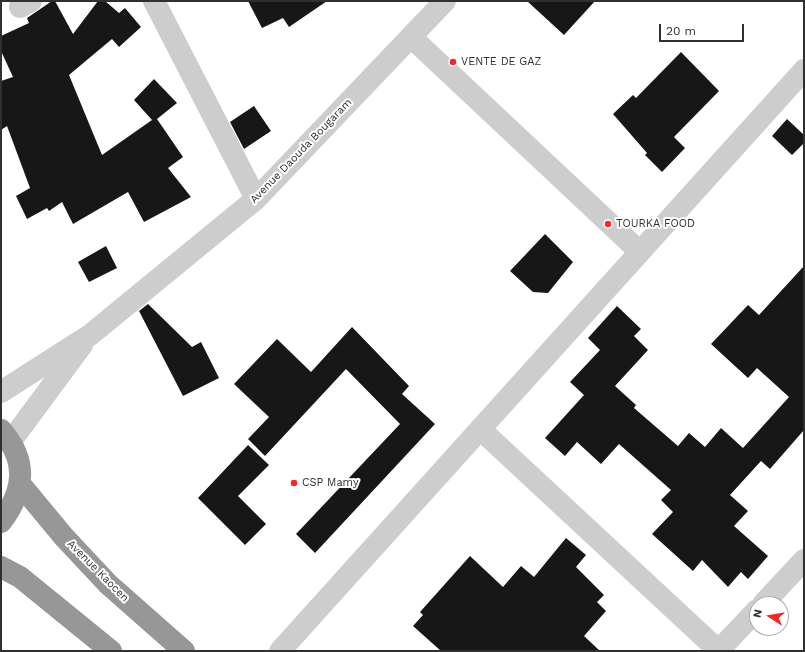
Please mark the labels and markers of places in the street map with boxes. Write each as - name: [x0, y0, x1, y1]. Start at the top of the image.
- place label: VENTE DE GAZ: [461, 55, 541, 69]
- marker: VENTE DE GAZ: [448, 57, 458, 67]
- place label: TOURKA FOOD: [616, 217, 695, 231]
- marker: TOURKA FOOD: [603, 219, 613, 229]
- place label: CSP Mamy: [302, 476, 359, 490]
- marker: CSP Mamy: [289, 478, 299, 488]

